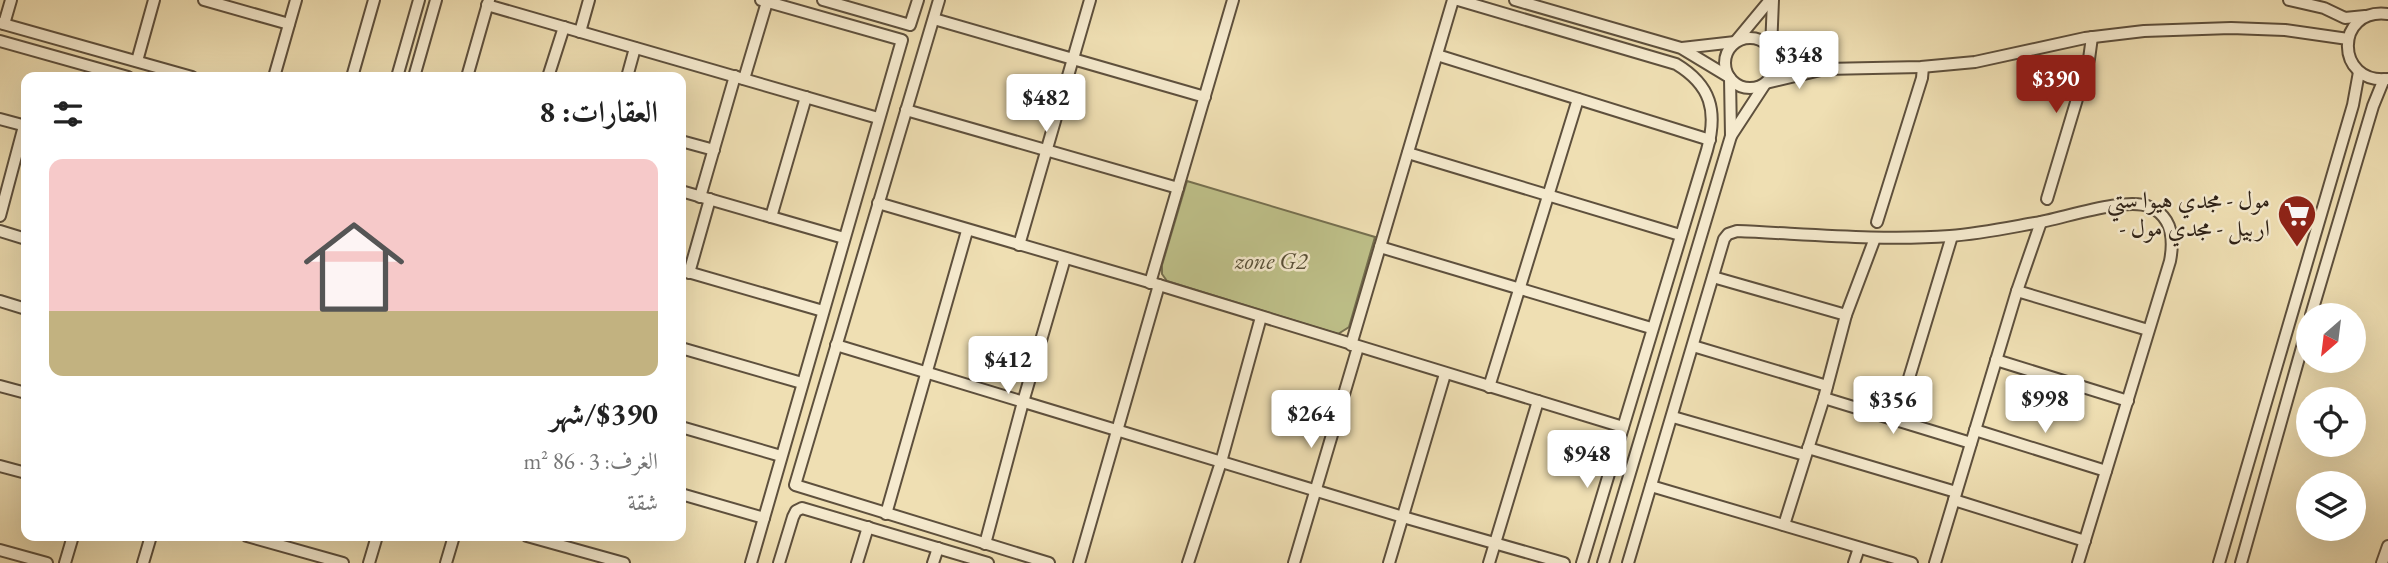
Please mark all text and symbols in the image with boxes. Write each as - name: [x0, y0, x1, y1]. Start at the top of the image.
- pin: $348: [1758, 32, 1840, 91]
- text: $348: [1775, 39, 1823, 69]
- pin: $390: [2015, 55, 2097, 115]
- text: $390: [2032, 63, 2080, 93]
- pin: $482: [1005, 74, 1087, 134]
- text: $482: [1022, 82, 1070, 112]
- text: العقارات: 8: [539, 92, 658, 131]
- icon: filters: [49, 95, 87, 133]
- place label: مول - مجدي هيوا ستي - اربيل - مجدي مول: [2107, 184, 2270, 247]
- supermarket icon: مول - مجدي هيوا ستي - اربيل - مجدي مول: [2276, 193, 2318, 248]
- icon: home: [291, 204, 417, 330]
- park label: zone G2: [1235, 245, 1309, 276]
- north arrow: [2296, 303, 2366, 373]
- map controls: [2296, 303, 2366, 541]
- pin: $412: [967, 336, 1049, 396]
- text: $412: [984, 344, 1032, 374]
- pin: $356: [1852, 376, 1934, 436]
- pin: $998: [2004, 376, 2086, 435]
- text: $998: [2021, 383, 2069, 413]
- text: $356: [1869, 384, 1917, 414]
- button: locate: [2296, 387, 2366, 457]
- pin: $264: [1270, 391, 1352, 450]
- text: $390/شهر: [550, 394, 658, 433]
- text: $264: [1287, 398, 1335, 428]
- pin: $948: [1546, 430, 1628, 490]
- text: $948: [1563, 438, 1611, 468]
- text: الغرف: 3 · 86 m²: [523, 446, 658, 476]
- button: layers: [2296, 471, 2366, 541]
- text: شقة: [628, 487, 658, 517]

